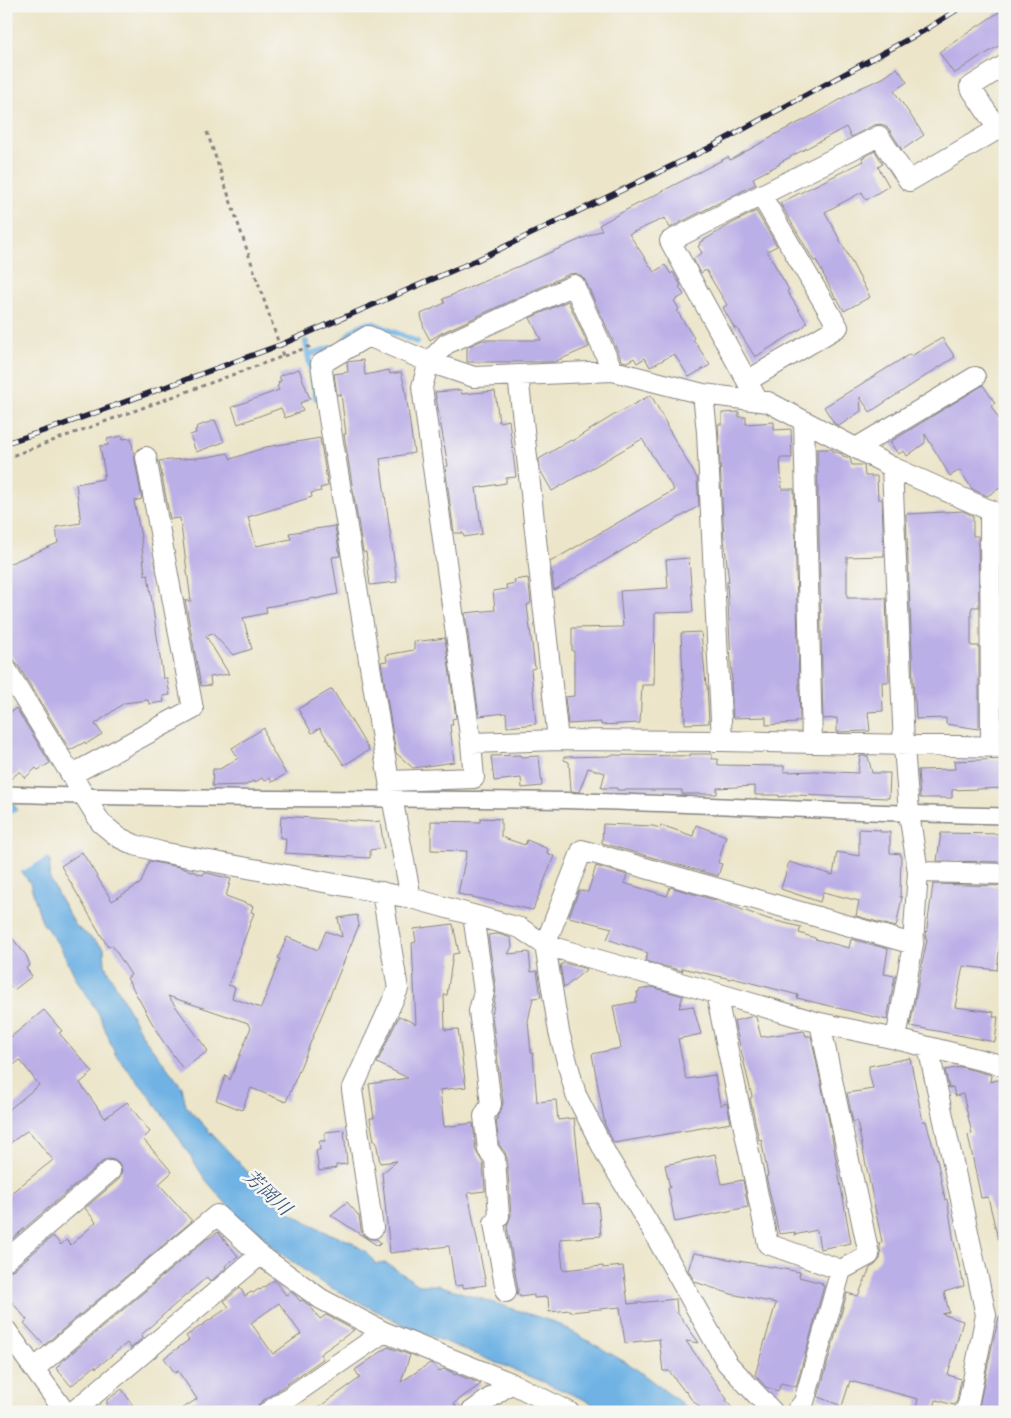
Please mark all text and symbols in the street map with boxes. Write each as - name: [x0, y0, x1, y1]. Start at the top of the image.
- water label: 芳岡川: [239, 1166, 296, 1222]

